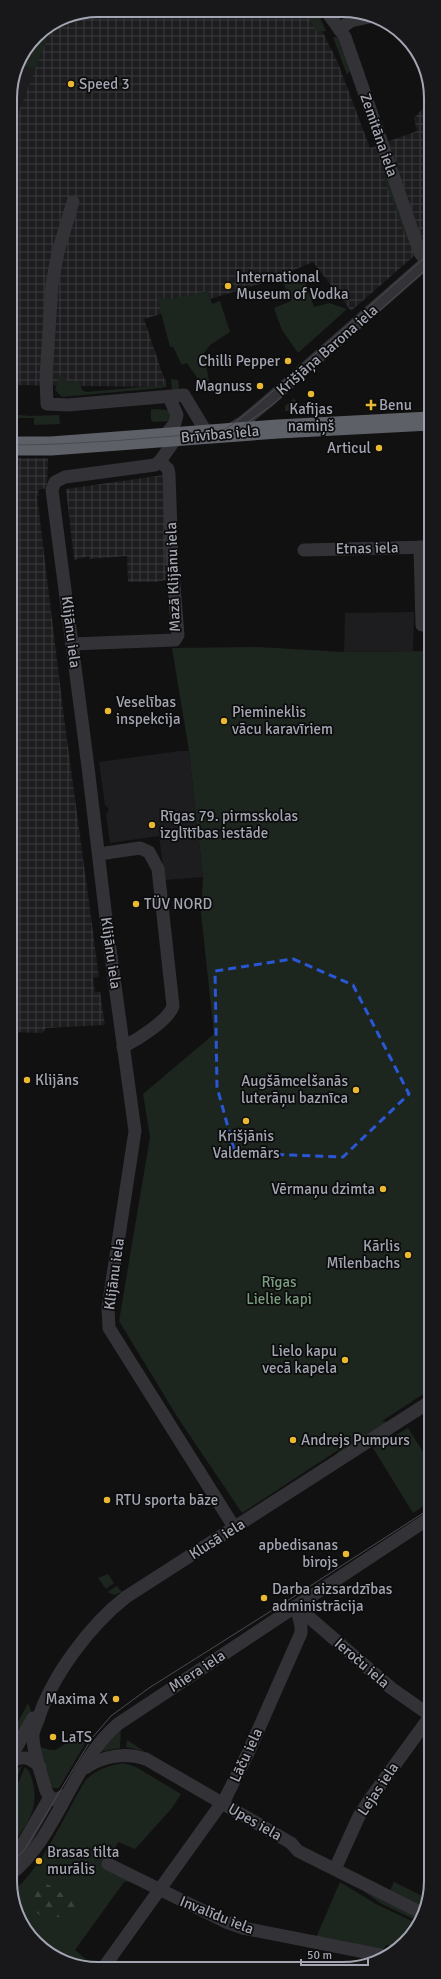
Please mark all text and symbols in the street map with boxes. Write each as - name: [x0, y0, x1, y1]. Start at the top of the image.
- place label: Speed 3: [79, 75, 130, 93]
- marker: Speed 3: [66, 79, 76, 89]
- street label: Zemitāna iela: [356, 91, 402, 179]
- place label: International Museum of Vodka: [236, 268, 349, 303]
- marker: International Museum of Vodka: [223, 281, 233, 291]
- street label: Krišjāņa Barona iela: [273, 301, 382, 400]
- place label: Chilli Pepper: [198, 352, 280, 370]
- marker: Chilli Pepper: [283, 356, 293, 366]
- place label: Magnuss: [195, 377, 252, 395]
- marker: Magnuss: [255, 381, 265, 391]
- marker: Kafijas namiņš: [306, 389, 316, 399]
- place label: Benu: [379, 396, 412, 414]
- place label: Kafijas namiņš: [288, 400, 335, 436]
- marker: Benu: [366, 400, 376, 410]
- street label: Brīvības iela: [180, 422, 260, 446]
- place label: Articul: [327, 439, 371, 457]
- marker: Articul: [374, 443, 384, 453]
- street label: Mazā Klijānu iela: [162, 522, 184, 632]
- street label: Etnas iela: [335, 538, 399, 558]
- street label: Klijānu iela: [58, 595, 84, 669]
- place label: Veselības inspekcija: [116, 693, 181, 728]
- place label: Piemineklis vācu karavīriem: [232, 703, 333, 738]
- marker: Veselības inspekcija: [103, 706, 113, 716]
- marker: Piemineklis vācu karavīriem: [219, 716, 229, 726]
- place label: Rīgas 79. pirmsskolas izglītības iestāde: [160, 807, 299, 842]
- marker: Rīgas 79. pirmsskolas izglītības iestāde: [147, 820, 157, 830]
- place label: TÜV NORD: [144, 895, 212, 913]
- marker: TÜV NORD: [131, 899, 141, 909]
- street label: Klijānu iela: [97, 916, 125, 990]
- place label: Klijāns: [35, 1071, 79, 1089]
- place label: Augšāmcelšanās luterāņu baznīca: [241, 1072, 348, 1108]
- marker: Klijāns: [22, 1075, 32, 1085]
- marker: Augšāmcelšanās luterāņu baznīca: [351, 1085, 361, 1095]
- marker: Krišjānis Valdemārs: [241, 1116, 251, 1126]
- place label: Krišjānis Valdemārs: [212, 1127, 280, 1162]
- place label: Vērmaņu dzimta: [271, 1180, 375, 1199]
- marker: Vērmaņu dzimta: [378, 1184, 388, 1194]
- street label: Klijānu iela: [100, 1237, 128, 1311]
- place label: Kārlis Mīlenbachs: [327, 1237, 400, 1272]
- marker: Kārlis Mīlenbachs: [403, 1250, 413, 1260]
- park label: Rīgas Lielie kapi: [246, 1273, 312, 1308]
- place label: Lielo kapu vecā kapela: [262, 1342, 337, 1377]
- marker: Lielo kapu vecā kapela: [340, 1355, 350, 1365]
- place label: Andrejs Pumpurs: [301, 1431, 410, 1449]
- marker: Andrejs Pumpurs: [288, 1435, 298, 1445]
- place label: RTU sporta bāze: [115, 1491, 218, 1509]
- marker: RTU sporta bāze: [102, 1495, 112, 1505]
- street label: Klusā iela: [186, 1515, 248, 1563]
- place label: apbedisanas birojs: [259, 1536, 338, 1571]
- marker: apbedisanas birojs: [341, 1549, 351, 1559]
- place label: Darba aizsardzības administrācija: [272, 1580, 393, 1615]
- marker: Darba aizsardzības administrācija: [259, 1593, 269, 1603]
- street label: Ieroču iela: [331, 1634, 393, 1692]
- street label: Miera iela: [165, 1646, 229, 1696]
- place label: Maxima X: [46, 1690, 108, 1708]
- marker: Maxima X: [111, 1694, 121, 1704]
- street label: Lāču iela: [226, 1725, 266, 1785]
- place label: LaTS: [61, 1728, 92, 1746]
- marker: LaTS: [48, 1732, 58, 1742]
- street label: Lejas iela: [354, 1759, 402, 1819]
- street label: Upes iela: [225, 1799, 285, 1845]
- place label: Brasas tilta murālis: [47, 1843, 119, 1878]
- marker: Brasas tilta murālis: [34, 1856, 44, 1866]
- street label: Invalīdu iela: [177, 1892, 257, 1938]
- scale bar: [301, 1941, 368, 1967]
- text: 50 m: [307, 1948, 332, 1963]

